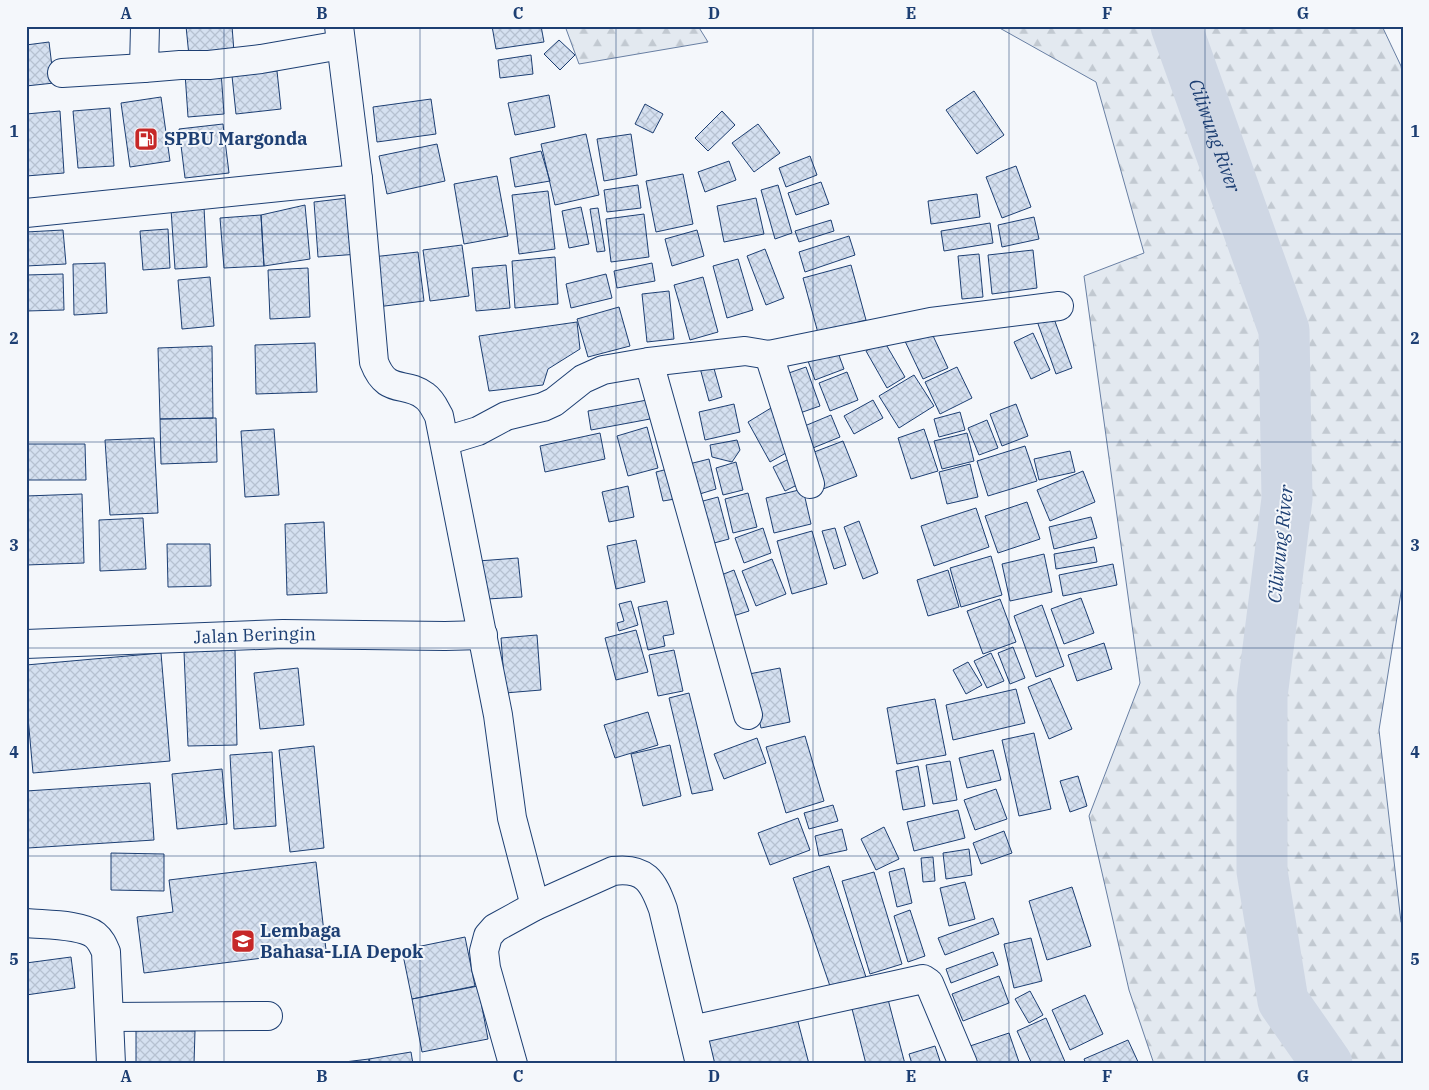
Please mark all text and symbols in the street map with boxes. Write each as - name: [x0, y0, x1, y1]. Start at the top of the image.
- text: A: [120, 3, 132, 23]
- text: B: [316, 3, 328, 23]
- text: C: [513, 3, 523, 23]
- text: D: [708, 3, 720, 23]
- text: E: [906, 3, 916, 23]
- text: F: [1102, 3, 1112, 23]
- text: G: [1297, 3, 1309, 23]
- water label: Ciliwung River: [1184, 75, 1246, 196]
- text: 1: [9, 121, 19, 141]
- text: 1: [1410, 121, 1420, 141]
- fuel station icon: SPBU Margonda: [133, 126, 159, 152]
- place label: SPBU Margonda: [164, 127, 308, 150]
- text: 2: [9, 328, 19, 348]
- text: 2: [1410, 328, 1420, 348]
- water label: Ciliwung River: [1262, 483, 1298, 604]
- text: 3: [9, 535, 19, 555]
- text: 3: [1410, 535, 1420, 555]
- street label: Jalan Beringin: [193, 622, 316, 648]
- text: 4: [9, 742, 19, 762]
- text: 4: [1410, 742, 1420, 762]
- place label: Lembaga Bahasa-LIA Depok: [260, 919, 424, 963]
- school or university icon: Lembaga Bahasa-LIA Depok: [230, 928, 256, 954]
- text: 5: [9, 949, 19, 969]
- text: 5: [1410, 949, 1420, 969]
- text: A: [120, 1066, 132, 1086]
- text: B: [316, 1066, 328, 1086]
- text: C: [513, 1066, 523, 1086]
- text: D: [708, 1066, 720, 1086]
- text: E: [906, 1066, 916, 1086]
- text: F: [1102, 1066, 1112, 1086]
- text: G: [1297, 1066, 1309, 1086]

